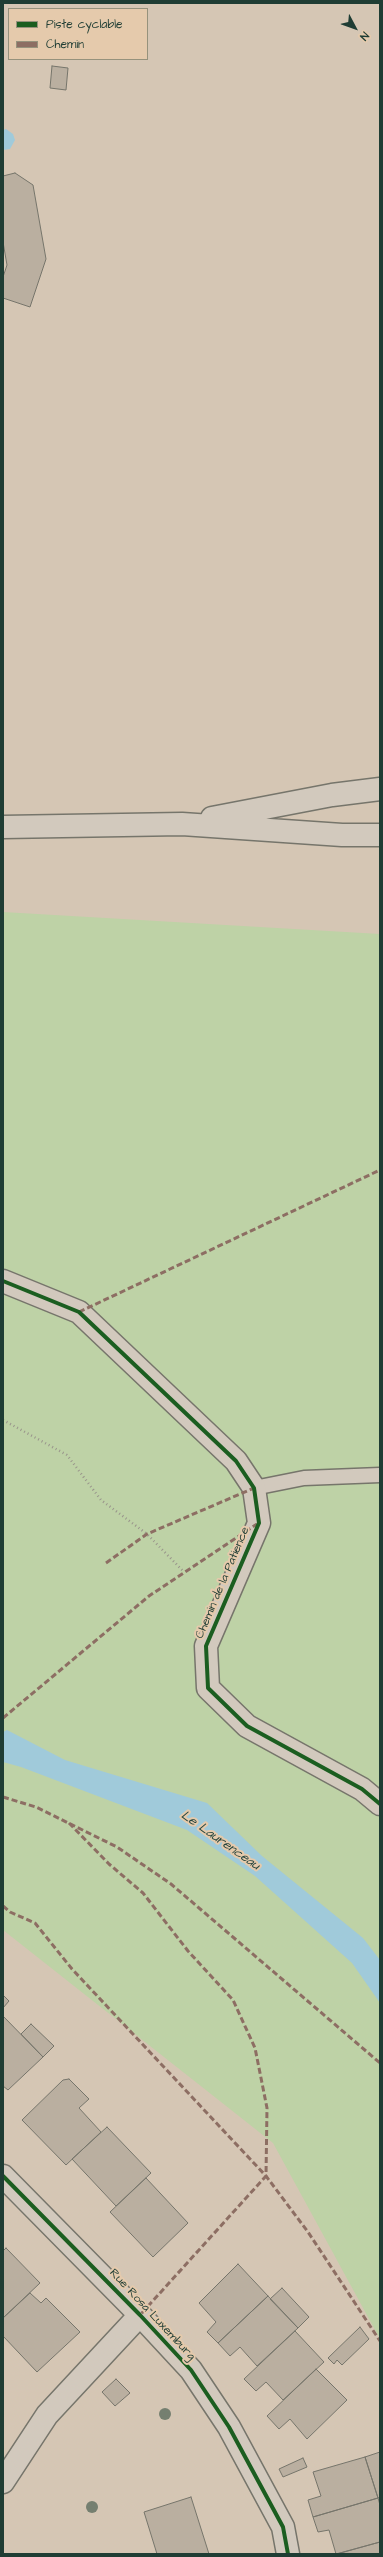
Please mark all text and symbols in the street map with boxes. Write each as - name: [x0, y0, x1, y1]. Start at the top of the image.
- legend: [8, 8, 148, 60]
- north arrow: [335, 8, 375, 48]
- text: Piste cyclable: [46, 16, 123, 33]
- text: N: [357, 29, 372, 44]
- text: Chemin: [46, 36, 84, 53]
- street label: Chemin de la Patience: [193, 1525, 253, 1641]
- water label: Le Laurenceau: [178, 1808, 262, 1874]
- street label: Rue Rosa Luxemburg: [106, 2266, 198, 2364]

